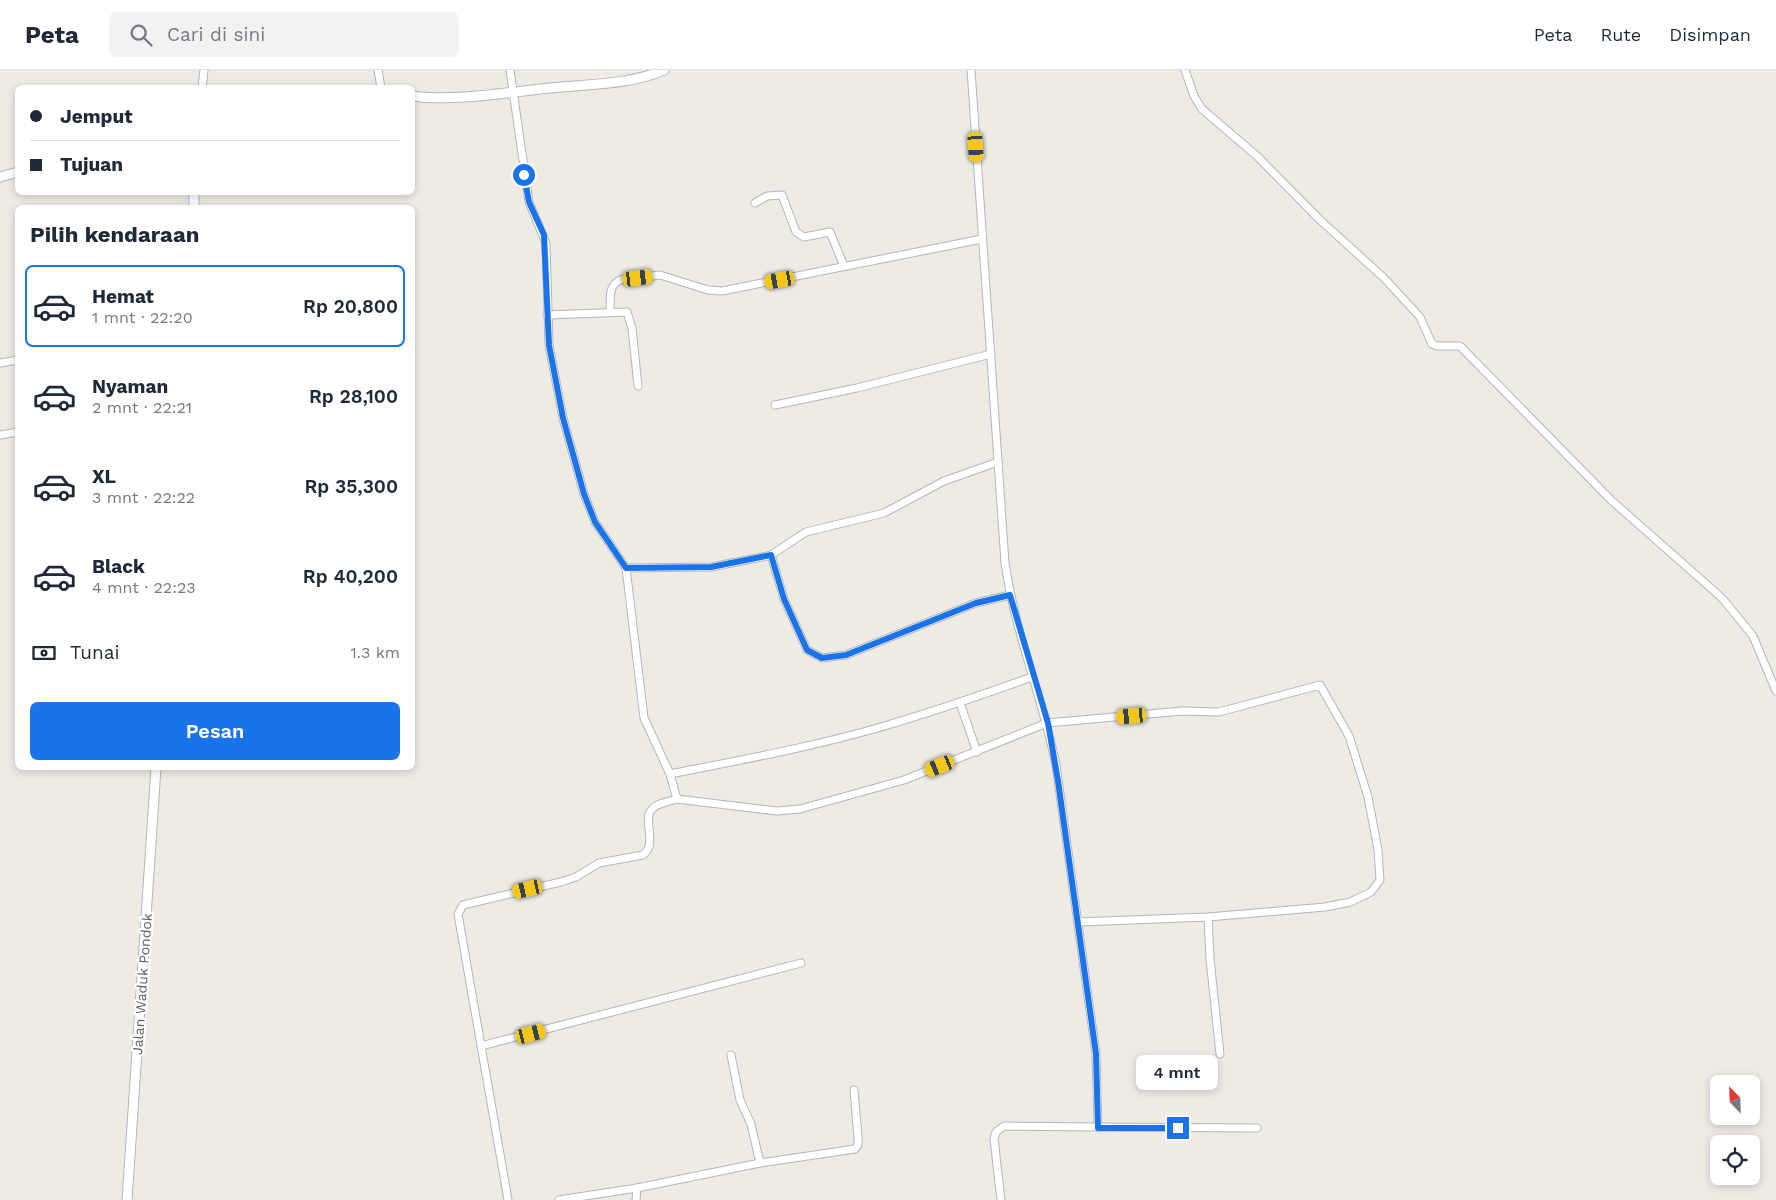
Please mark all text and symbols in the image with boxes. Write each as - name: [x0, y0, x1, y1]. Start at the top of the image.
- search box: [109, 12, 459, 57]
- text: Peta: [25, 21, 79, 49]
- icon: search: [127, 21, 155, 49]
- text: Cari di sini: [167, 23, 265, 46]
- text: Peta: [1534, 24, 1572, 45]
- text: Rute: [1600, 24, 1641, 45]
- text: Disimpan: [1669, 24, 1751, 45]
- text: Jemput: [60, 105, 133, 128]
- car: [967, 132, 984, 162]
- text: Tujuan: [60, 153, 123, 176]
- route start: [513, 164, 535, 186]
- text: Pilih kendaraan: [30, 222, 199, 247]
- car: [622, 269, 653, 287]
- car: [763, 270, 796, 290]
- icon: car: [32, 284, 77, 329]
- text: Hemat: [92, 285, 154, 308]
- text: Rp 20,800: [303, 295, 398, 318]
- text: 1 mnt · 22:20: [92, 308, 193, 327]
- icon: car: [32, 374, 77, 419]
- text: Nyaman: [92, 375, 168, 398]
- text: Rp 28,100: [309, 385, 398, 408]
- text: 2 mnt · 22:21: [92, 398, 192, 417]
- icon: car: [32, 464, 77, 509]
- text: XL: [92, 465, 116, 488]
- text: Rp 35,300: [304, 475, 398, 498]
- text: 3 mnt · 22:22: [92, 488, 195, 507]
- icon: car: [32, 554, 77, 599]
- text: Black: [92, 555, 145, 578]
- text: Rp 40,200: [303, 565, 398, 588]
- text: 4 mnt · 22:23: [92, 578, 196, 597]
- icon: cash: [30, 639, 58, 667]
- text: Tunai: [70, 641, 120, 664]
- text: 1.3 km: [350, 643, 400, 662]
- button: Pesan: [30, 702, 400, 760]
- car: [1116, 707, 1147, 725]
- car: [923, 753, 956, 779]
- car: [511, 878, 544, 900]
- street label: Jalan Waduk Pondok: [129, 912, 155, 1055]
- car: [514, 1023, 547, 1045]
- callout: 4 mnt: [1137, 1056, 1219, 1090]
- text: 4 mnt: [1154, 1063, 1200, 1082]
- north arrow: [1710, 1075, 1760, 1125]
- map controls: [1710, 1075, 1760, 1185]
- route end: [1167, 1117, 1189, 1139]
- button: locate: [1710, 1135, 1760, 1185]

